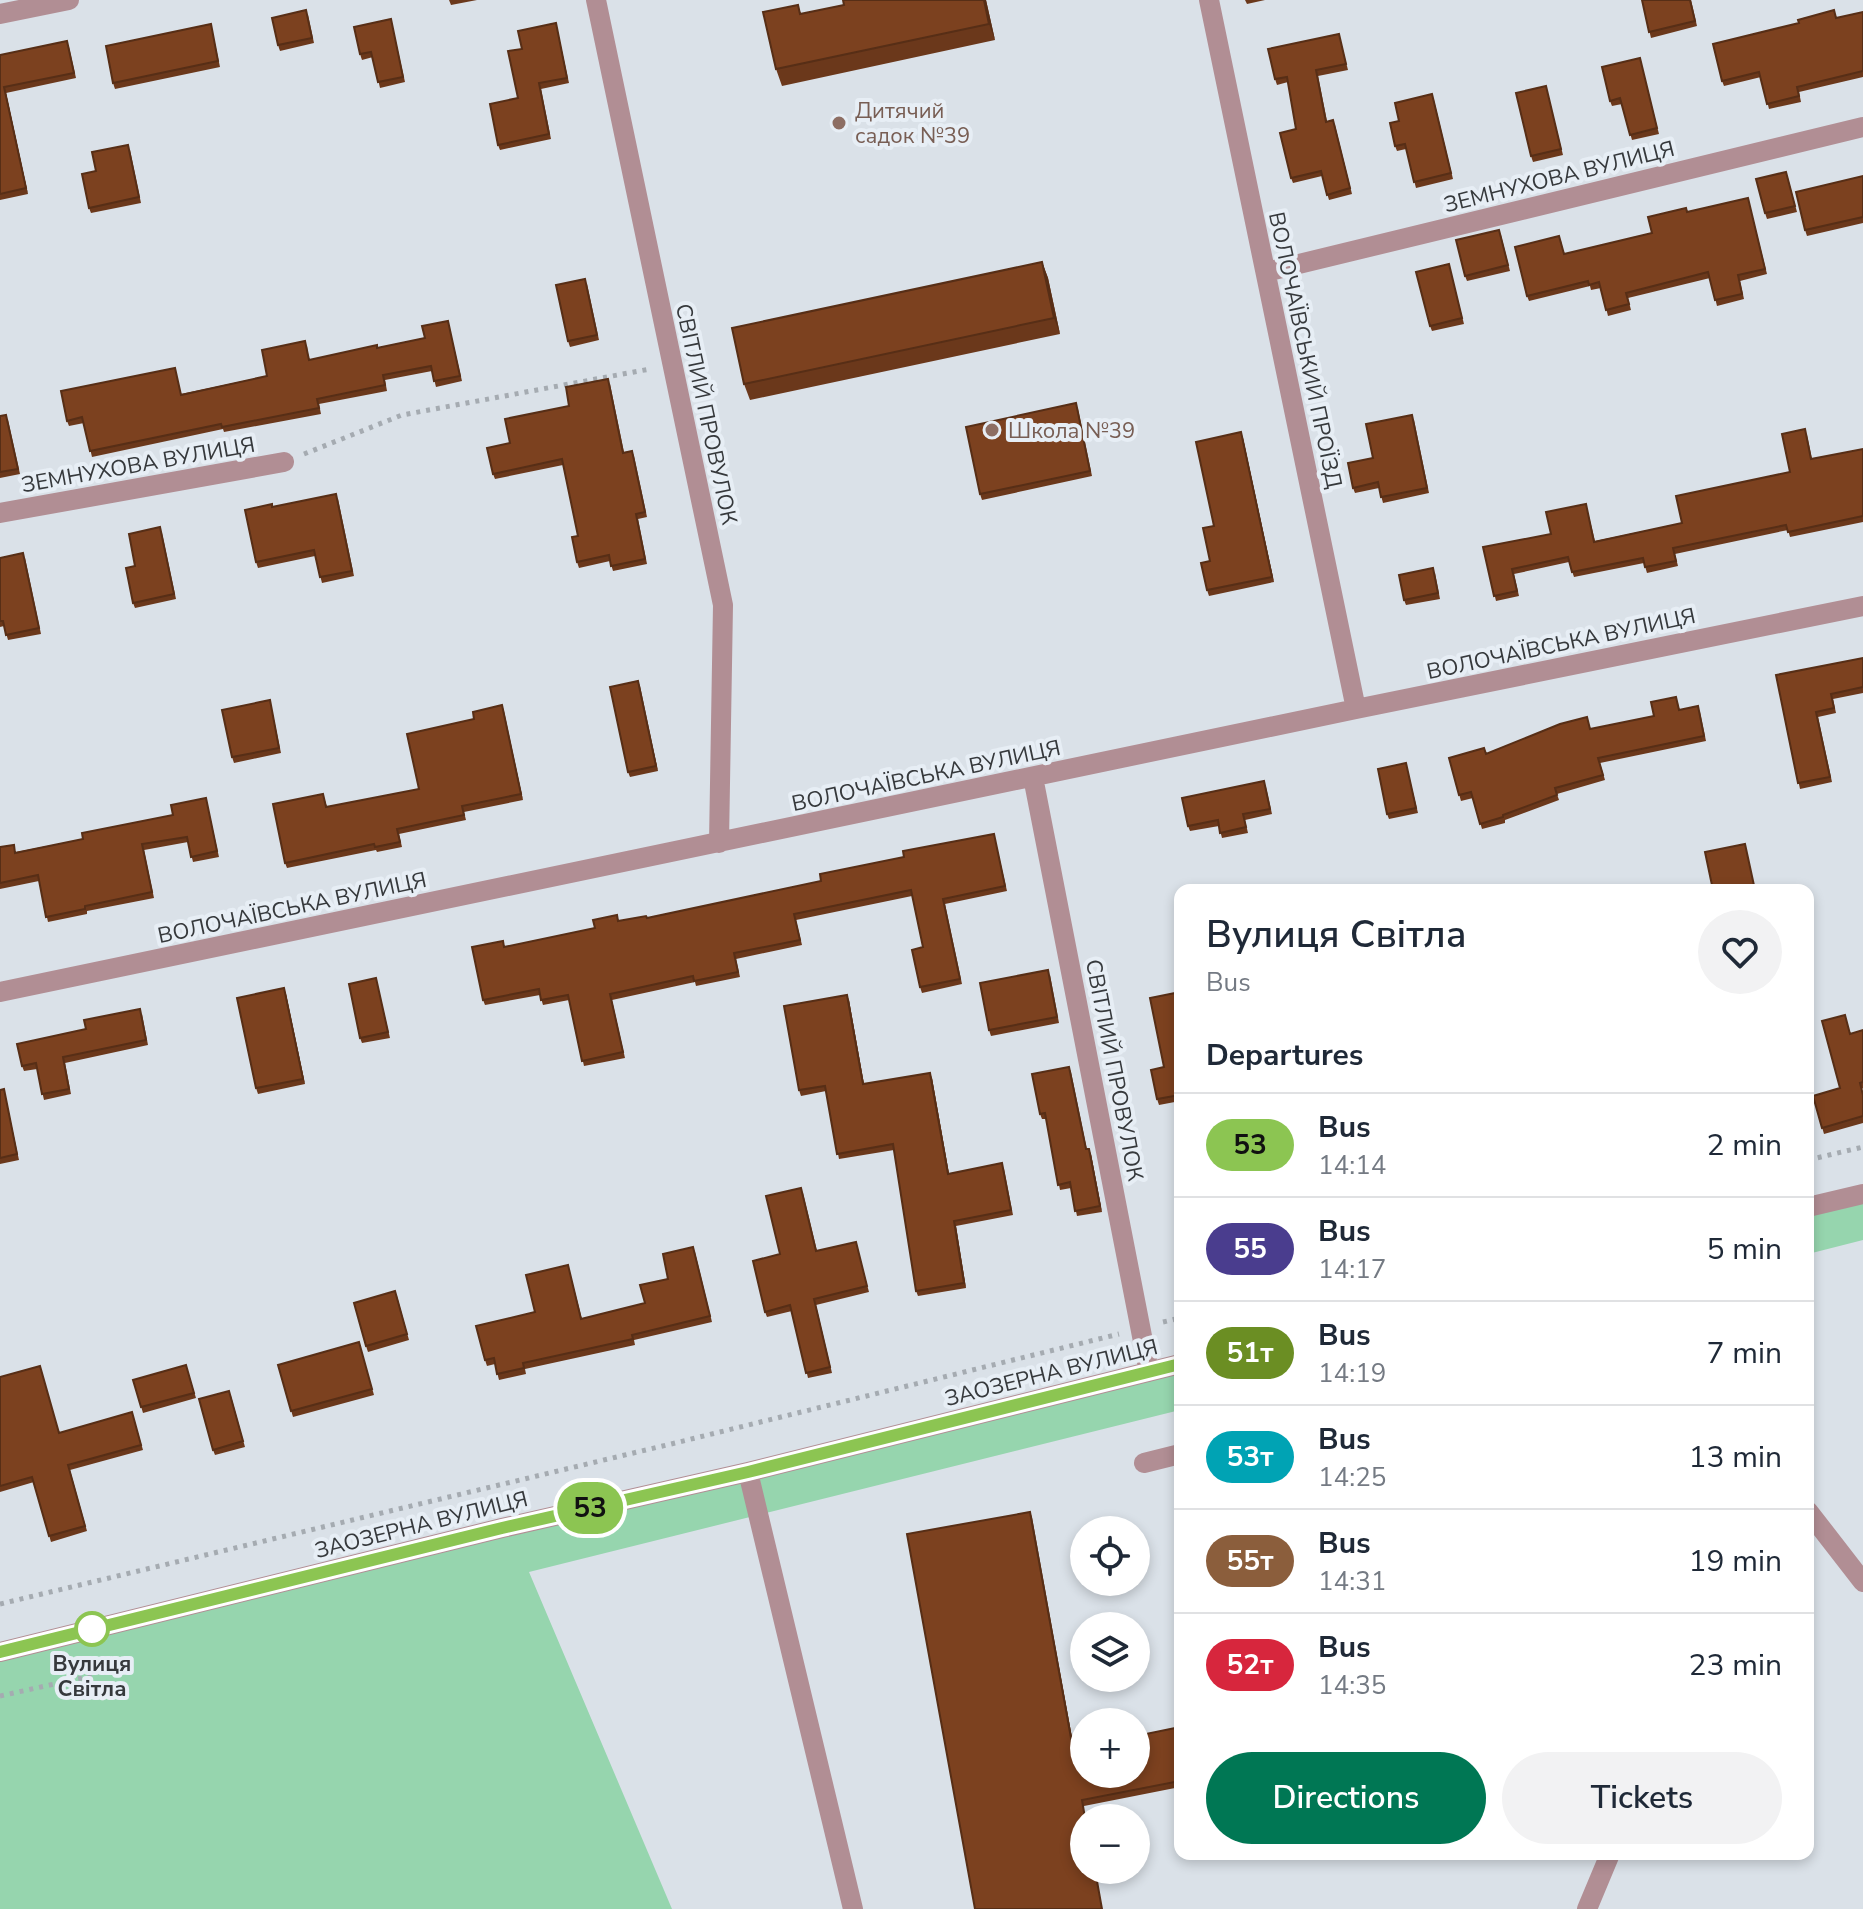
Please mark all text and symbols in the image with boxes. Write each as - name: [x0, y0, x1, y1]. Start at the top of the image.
- place label: Дитячий садок №39: [855, 96, 970, 151]
- marker: Дитячий садок №39: [830, 114, 848, 132]
- street label: ЗЕМНУХОВА ВУЛИЦЯ: [1441, 134, 1678, 220]
- street label: ВОЛОЧАЇВСЬКИЙ ПРОЇЗД: [1261, 209, 1349, 491]
- street label: СВІТЛИЙ ПРОВУЛОК: [668, 301, 744, 528]
- place label: Школа №39: [1008, 416, 1135, 446]
- marker: Школа №39: [983, 421, 1001, 439]
- street label: ЗЕМНУХОВА ВУЛИЦЯ: [19, 430, 257, 500]
- street label: ВОЛОЧАЇВСЬКА ВУЛИЦЯ: [1424, 601, 1698, 687]
- street label: ВОЛОЧАЇВСЬКА ВУЛИЦЯ: [789, 733, 1063, 819]
- street label: ВОЛОЧАЇВСЬКА ВУЛИЦЯ: [155, 865, 429, 951]
- text: Вулиця Світла: [1206, 909, 1467, 960]
- button: heart: [1698, 910, 1782, 994]
- street label: СВІТЛИЙ ПРОВУЛОК: [1078, 957, 1150, 1184]
- text: Bus: [1206, 965, 1251, 1000]
- text: Departures: [1206, 1035, 1363, 1076]
- text: Bus: [1318, 1107, 1371, 1148]
- text: 2 min: [1707, 1125, 1782, 1166]
- text: 53: [1233, 1126, 1267, 1164]
- text: 14:14: [1318, 1148, 1386, 1183]
- text: Bus: [1318, 1211, 1371, 1252]
- text: 5 min: [1707, 1229, 1782, 1270]
- text: 55: [1233, 1230, 1267, 1268]
- text: 14:17: [1318, 1252, 1386, 1287]
- text: Bus: [1318, 1315, 1371, 1356]
- street label: ЗАОЗЕРНА ВУЛИЦЯ: [942, 1332, 1161, 1414]
- text: 7 min: [1707, 1333, 1782, 1374]
- text: 51т: [1227, 1334, 1273, 1372]
- text: 14:19: [1318, 1356, 1386, 1391]
- text: Bus: [1318, 1419, 1371, 1460]
- text: 13 min: [1689, 1437, 1782, 1478]
- text: 53т: [1227, 1438, 1273, 1476]
- text: 14:25: [1318, 1460, 1386, 1495]
- line badge: 53: [554, 1482, 626, 1534]
- street label: ЗАОЗЕРНА ВУЛИЦЯ: [312, 1484, 531, 1566]
- text: 53: [573, 1489, 607, 1527]
- map controls: [1070, 1516, 1150, 1884]
- button: locate: [1070, 1516, 1150, 1596]
- text: Bus: [1318, 1523, 1371, 1564]
- text: 19 min: [1689, 1541, 1782, 1582]
- text: 55т: [1227, 1542, 1273, 1580]
- text: 14:31: [1318, 1564, 1386, 1599]
- marker: Вулиця Світла: [75, 1612, 109, 1646]
- button: layers: [1070, 1612, 1150, 1692]
- text: Bus: [1318, 1627, 1371, 1668]
- text: 23 min: [1689, 1645, 1782, 1686]
- text: 52т: [1227, 1646, 1273, 1684]
- place label: Вулиця Світла: [53, 1649, 131, 1704]
- text: 14:35: [1318, 1668, 1386, 1703]
- button: +: [1070, 1708, 1150, 1788]
- button: Directions: [1206, 1752, 1486, 1844]
- button: Tickets: [1502, 1752, 1782, 1844]
- button: −: [1070, 1804, 1150, 1884]

